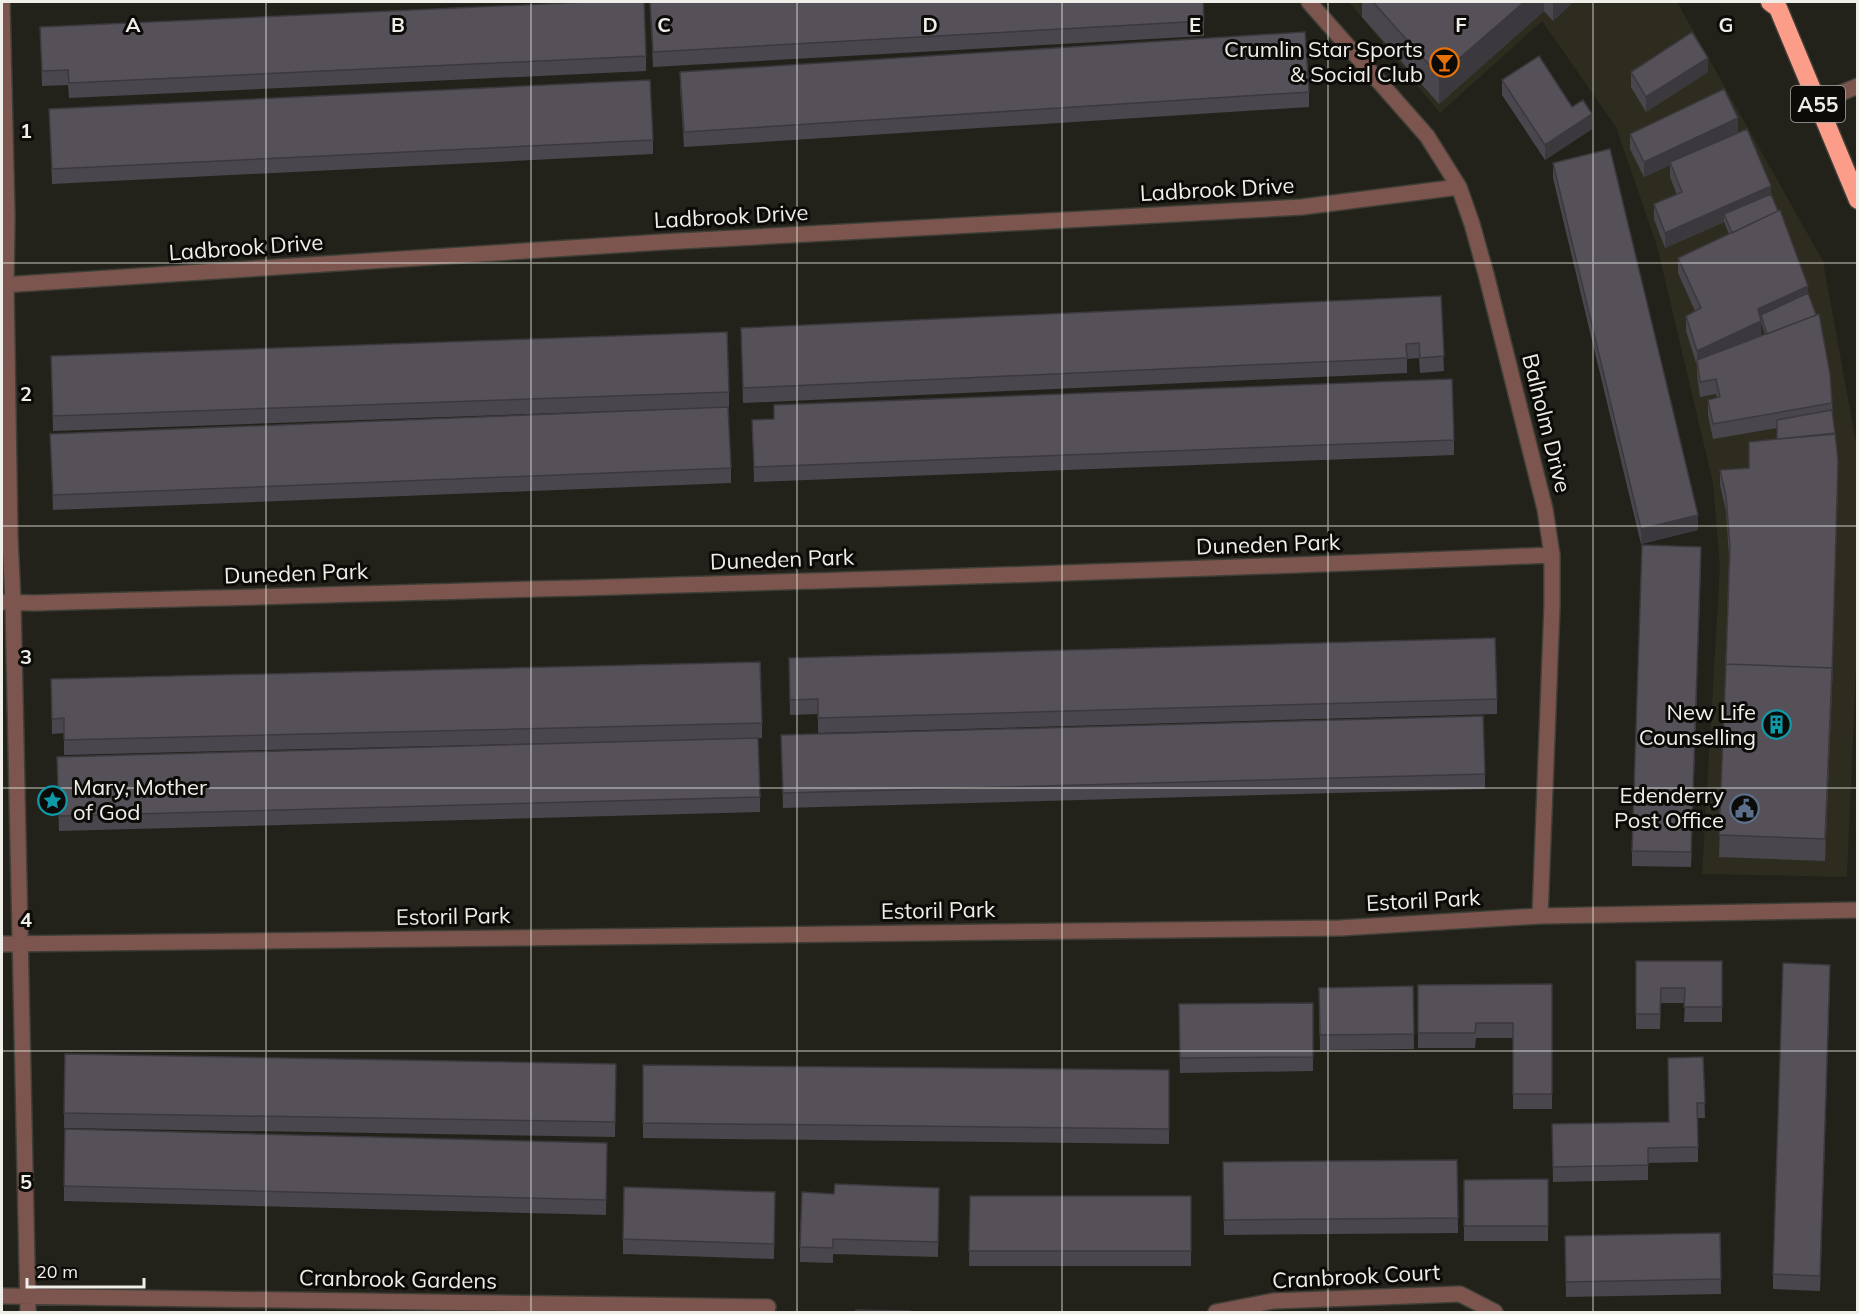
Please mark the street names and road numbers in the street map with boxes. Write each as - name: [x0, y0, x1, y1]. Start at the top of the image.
- road number: A55: [1791, 86, 1845, 122]
- street label: Ladbrook Drive: [1139, 171, 1295, 207]
- street label: Ladbrook Drive: [653, 198, 809, 234]
- street label: Ladbrook Drive: [168, 228, 324, 266]
- street label: Balholm Drive: [1516, 351, 1578, 495]
- street label: Duneden Park: [1196, 527, 1341, 561]
- street label: Duneden Park: [710, 542, 855, 576]
- street label: Duneden Park: [224, 556, 369, 590]
- street label: Estoril Park: [1365, 883, 1481, 917]
- street label: Estoril Park: [881, 895, 996, 925]
- street label: Estoril Park: [396, 901, 511, 931]
- street label: Cranbrook Court: [1271, 1258, 1441, 1294]
- street label: Cranbrook Gardens: [299, 1263, 497, 1295]

